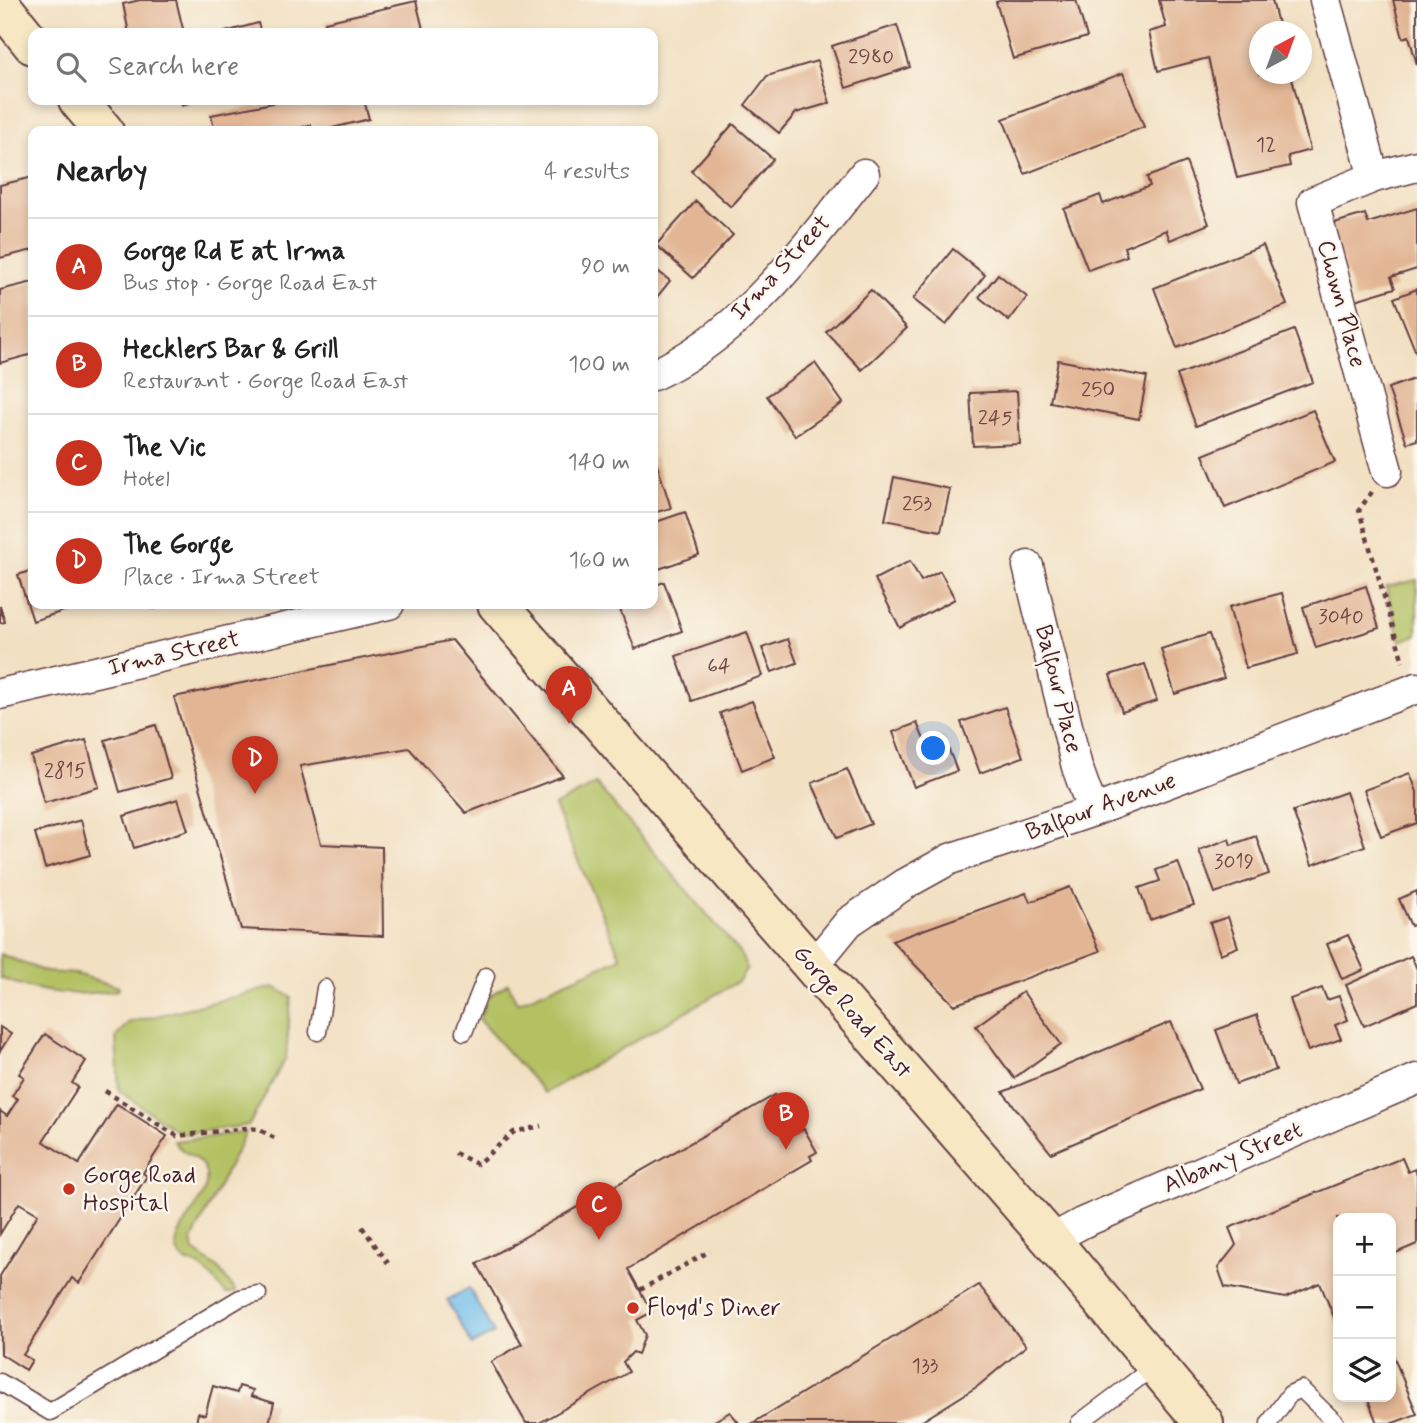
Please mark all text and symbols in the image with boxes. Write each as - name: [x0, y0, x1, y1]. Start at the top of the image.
- north arrow: [1249, 21, 1312, 84]
- search box: [28, 28, 658, 105]
- house number: 2980: [848, 43, 894, 71]
- icon: search: [52, 48, 90, 86]
- text: Search here: [108, 50, 239, 84]
- house number: 12: [1256, 131, 1276, 159]
- text: Nearby: [56, 152, 147, 191]
- text: 4 results: [544, 157, 630, 187]
- street label: Irma Street: [724, 208, 838, 328]
- text: Gorge Rd E at Irma: [123, 235, 345, 269]
- street label: Chown Place: [1309, 237, 1373, 371]
- text: A: [71, 252, 87, 282]
- text: 90 m: [581, 252, 630, 282]
- text: Bus stop · Gorge Road East: [123, 269, 377, 299]
- text: Hecklers Bar & Grill: [123, 333, 339, 367]
- text: B: [72, 350, 86, 380]
- text: 100 m: [568, 350, 630, 380]
- text: Restaurant · Gorge Road East: [123, 367, 408, 397]
- house number: 250: [1081, 376, 1115, 404]
- house number: 245: [978, 404, 1012, 432]
- text: The Vic: [123, 431, 206, 465]
- text: C: [71, 448, 87, 478]
- text: 140 m: [567, 448, 630, 478]
- text: Hotel: [123, 465, 170, 495]
- house number: 253: [902, 490, 932, 518]
- text: The Gorge: [123, 529, 233, 563]
- text: D: [71, 546, 87, 576]
- text: 160 m: [569, 546, 630, 576]
- text: Place · Irma Street: [123, 563, 320, 593]
- house number: 3040: [1318, 603, 1364, 631]
- street label: Balfour Place: [1025, 622, 1089, 757]
- street label: Irma Street: [105, 624, 243, 684]
- house number: 64: [707, 652, 731, 680]
- pin: A: [546, 666, 592, 724]
- your location: [916, 731, 950, 765]
- pin: D: [232, 736, 278, 794]
- house number: 2815: [44, 757, 86, 785]
- street label: Balfour Avenue: [1022, 765, 1181, 850]
- house number: 3019: [1214, 848, 1254, 876]
- street label: Gorge Road East: [784, 939, 919, 1087]
- pin: B: [763, 1092, 809, 1150]
- street label: Albany Street: [1159, 1115, 1307, 1201]
- place label: Gorge Road Hospital: [83, 1160, 196, 1219]
- marker: Gorge Road Hospital: [61, 1181, 77, 1197]
- pin: C: [576, 1182, 622, 1240]
- map controls: [1333, 1213, 1396, 1402]
- button: +: [1333, 1213, 1396, 1276]
- button: −: [1333, 1276, 1396, 1339]
- place label: Floyd's Diner: [647, 1293, 781, 1324]
- marker: Floyd's Diner: [625, 1300, 641, 1316]
- button: layers: [1333, 1339, 1396, 1402]
- house number: 133: [912, 1352, 939, 1380]

